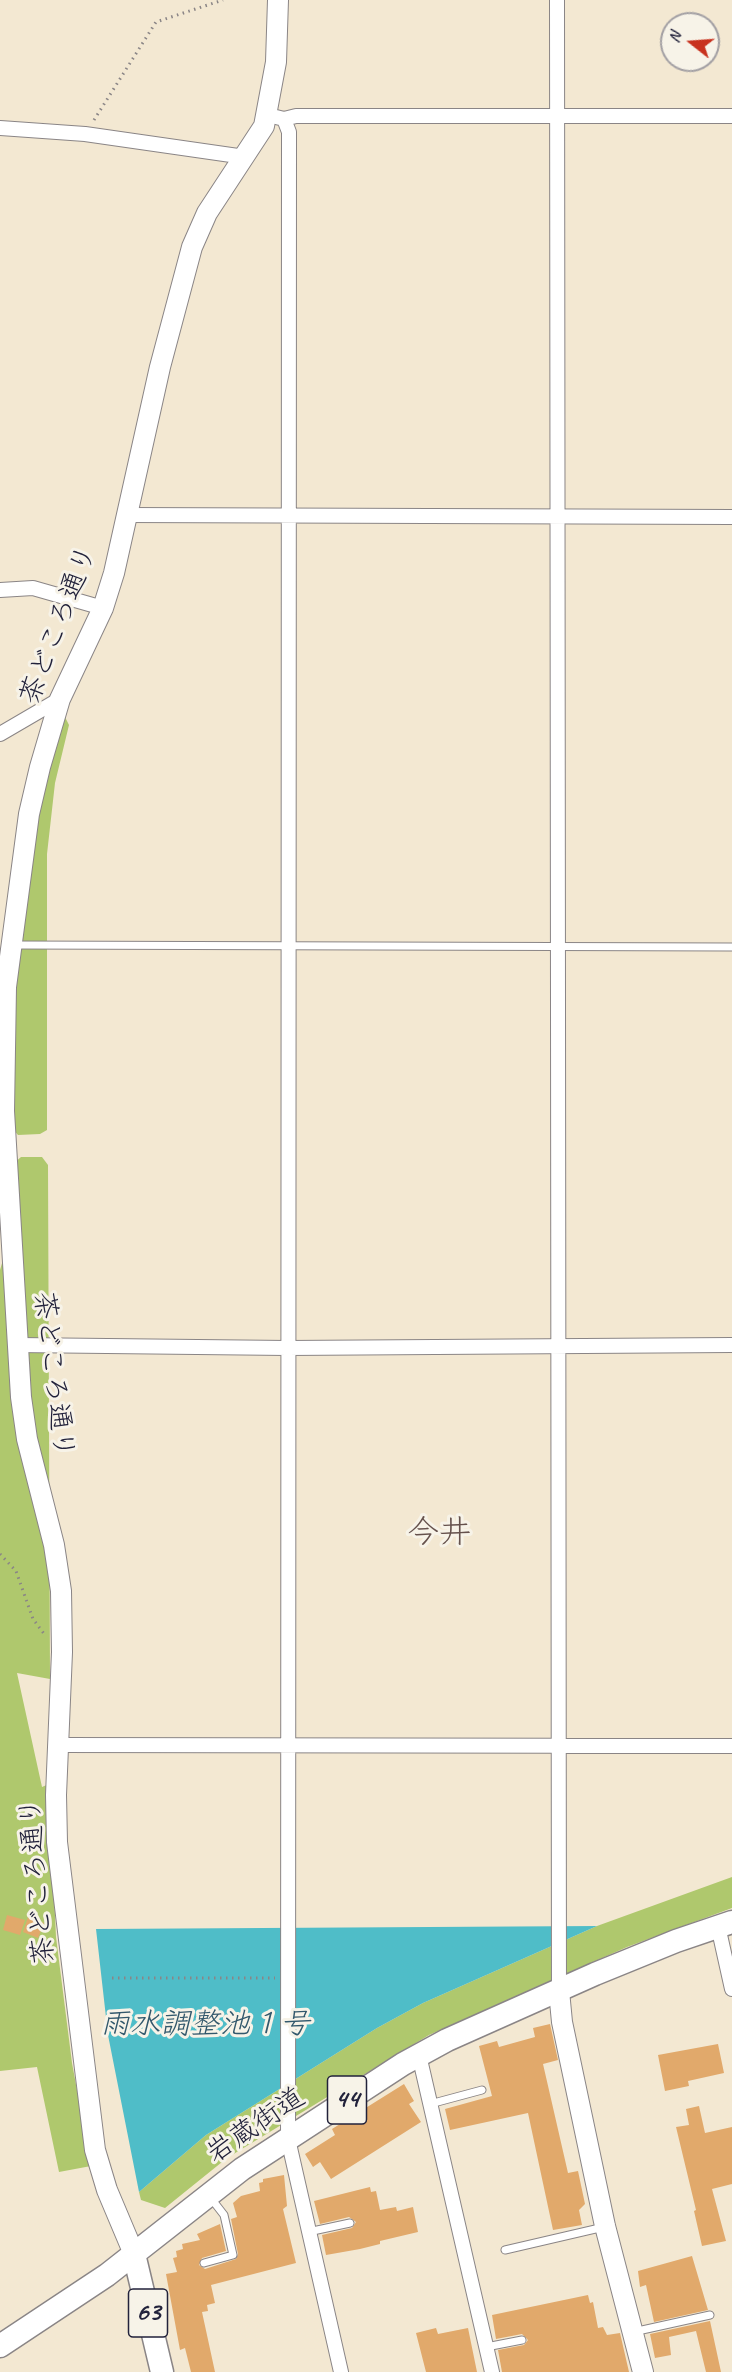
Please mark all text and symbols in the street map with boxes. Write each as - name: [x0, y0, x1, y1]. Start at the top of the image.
- north arrow: [660, 12, 720, 72]
- text: N: [664, 30, 686, 45]
- street label: 茶どころ通り: [13, 541, 105, 709]
- street label: 茶どころ通り: [26, 1290, 80, 1460]
- district label: 今井: [407, 1515, 471, 1553]
- street label: 茶どころ通り: [14, 1796, 62, 1966]
- water label: 雨水調整池１号: [100, 2007, 310, 2043]
- road number: 44: [328, 2076, 366, 2124]
- street label: 岩蔵街道: [200, 2081, 312, 2171]
- road number: 63: [128, 2289, 168, 2337]

